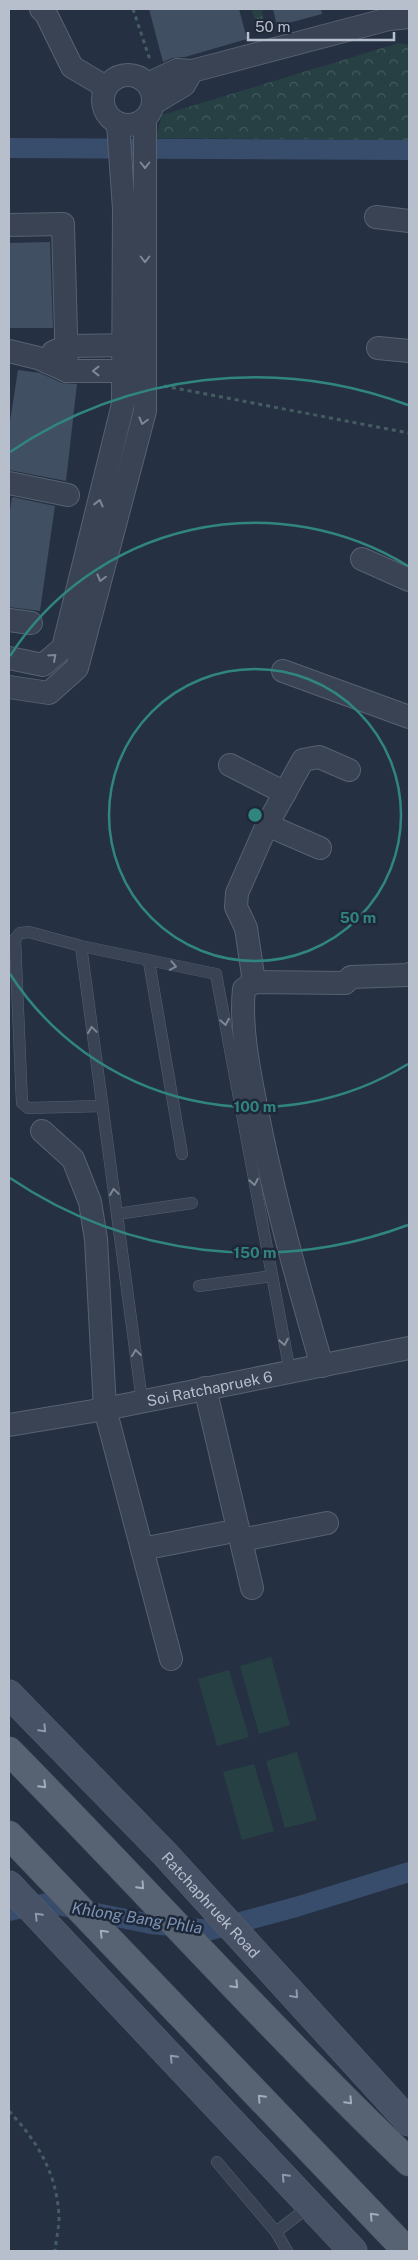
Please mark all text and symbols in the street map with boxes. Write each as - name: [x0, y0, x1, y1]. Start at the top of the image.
- scale bar: [248, 10, 394, 42]
- text: 50 m: [255, 18, 290, 35]
- one-way arrow: [140, 161, 150, 169]
- one-way arrow: [140, 255, 150, 263]
- one-way arrow: [92, 366, 100, 376]
- one-way arrow: [138, 416, 148, 424]
- one-way arrow: [93, 498, 104, 507]
- one-way arrow: [96, 573, 107, 582]
- one-way arrow: [48, 653, 57, 662]
- centre of rings: [246, 806, 264, 824]
- text: 50 m: [340, 909, 376, 926]
- one-way arrow: [168, 960, 177, 971]
- one-way arrow: [219, 1018, 230, 1027]
- one-way arrow: [87, 1026, 98, 1034]
- text: 100 m: [234, 1098, 276, 1115]
- one-way arrow: [249, 1178, 259, 1186]
- one-way arrow: [109, 1187, 120, 1195]
- text: 150 m: [233, 1244, 277, 1261]
- one-way arrow: [279, 1337, 289, 1346]
- one-way arrow: [131, 1348, 141, 1357]
- street label: Soi Ratchapruek 6: [145, 1367, 274, 1409]
- one-way arrow: [37, 1723, 46, 1732]
- one-way arrow: [37, 1779, 46, 1788]
- street label: Ratchaphruek Road: [159, 1848, 264, 1961]
- one-way arrow: [135, 1881, 144, 1890]
- water label: Khlong Bang Phlia: [70, 1898, 204, 1938]
- one-way arrow: [35, 1913, 44, 1922]
- one-way arrow: [100, 1929, 109, 1938]
- one-way arrow: [229, 1980, 238, 1989]
- one-way arrow: [289, 1990, 298, 1999]
- one-way arrow: [170, 2055, 179, 2064]
- one-way arrow: [258, 2095, 267, 2104]
- one-way arrow: [343, 2095, 352, 2104]
- one-way arrow: [282, 2173, 291, 2182]
- one-way arrow: [370, 2213, 379, 2222]

